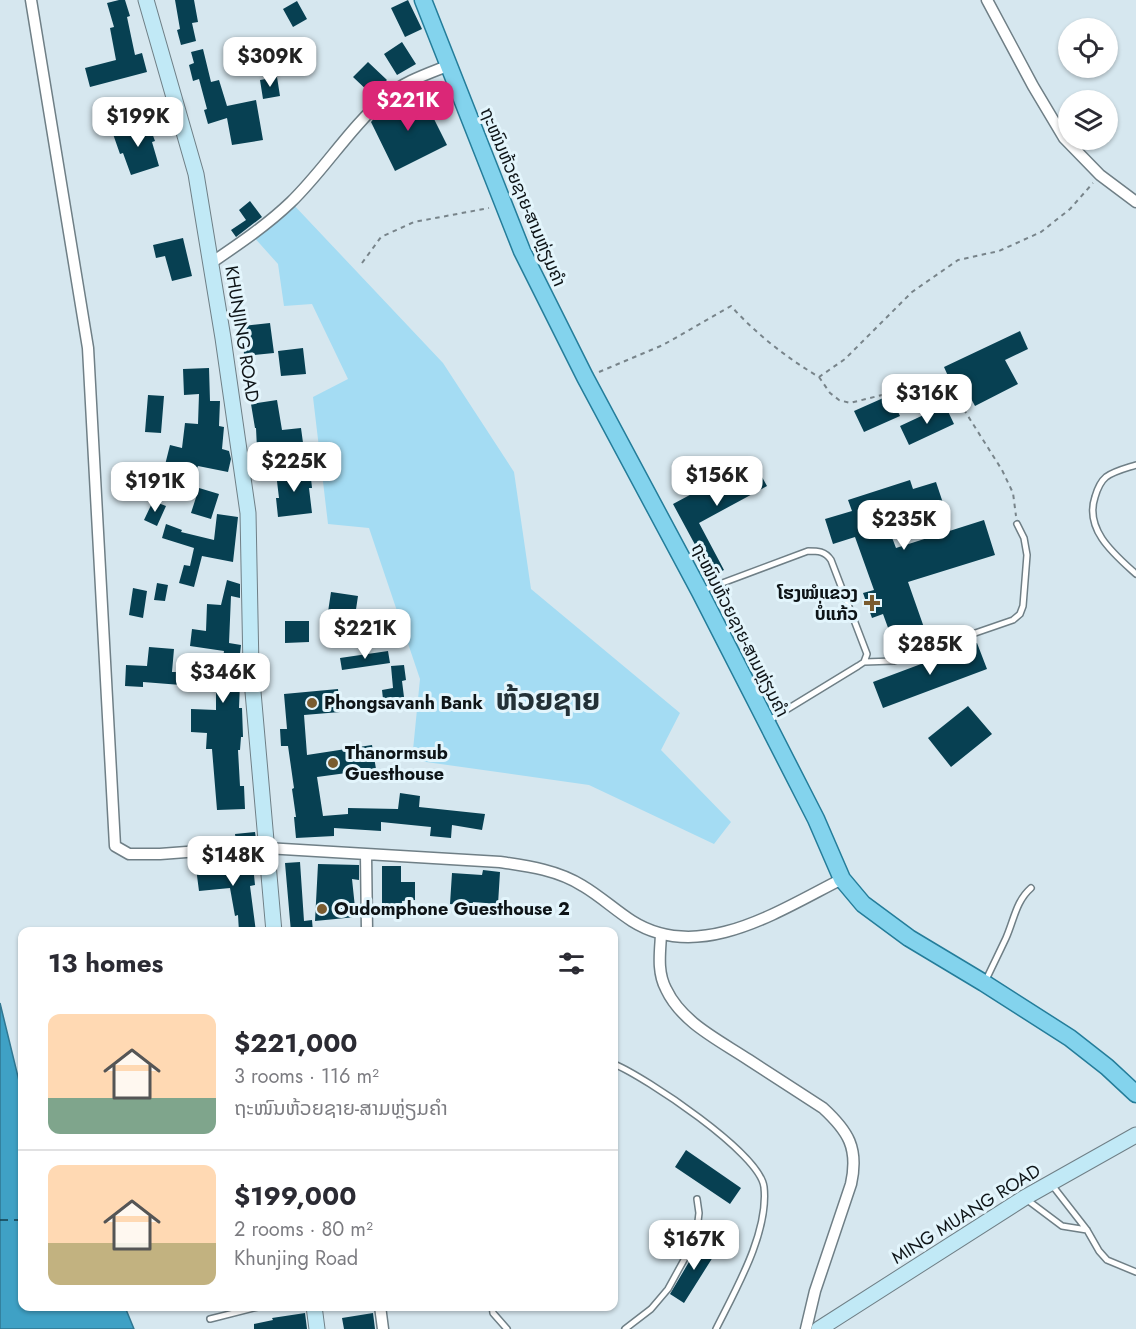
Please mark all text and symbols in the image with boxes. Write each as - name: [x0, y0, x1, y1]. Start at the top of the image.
- map controls: [1058, 18, 1118, 150]
- button: locate: [1058, 18, 1118, 78]
- pin: $309K: [228, 37, 312, 88]
- text: $309K: [237, 42, 303, 71]
- pin: $221K: [366, 81, 450, 132]
- text: $221K: [377, 86, 439, 115]
- button: layers: [1058, 90, 1118, 150]
- pin: $199K: [96, 97, 180, 148]
- text: $199K: [106, 102, 170, 131]
- street label: ຖະໜົນຫ້ວຍຊາຍ-ສາມຫຼ່ຽມຄຳ: [473, 103, 573, 291]
- street label: KHUNJING ROAD: [218, 264, 266, 404]
- pin: $316K: [885, 374, 969, 425]
- text: $316K: [896, 379, 958, 408]
- pin: $225K: [252, 442, 336, 493]
- text: $225K: [261, 447, 327, 476]
- pin: $156K: [675, 456, 759, 507]
- text: $156K: [686, 461, 748, 490]
- pin: $191K: [113, 462, 197, 513]
- text: $191K: [125, 467, 185, 496]
- pin: $235K: [862, 500, 946, 551]
- text: $235K: [872, 505, 936, 534]
- street label: ຖະໜົນຫ້ວຍຊາຍ-ສາມຫຼ່ຽມຄຳ: [685, 538, 795, 722]
- place label: ໂຮງໝໍແຂວງ ບໍ່ແກ້ວ: [776, 580, 858, 627]
- marker: ໂຮງໝໍແຂວງ ບໍ່ແກ້ວ: [863, 594, 881, 612]
- pin: $221K: [323, 609, 407, 660]
- text: $221K: [334, 614, 396, 643]
- pin: $285K: [888, 625, 972, 676]
- text: $285K: [898, 630, 962, 659]
- pin: $346K: [181, 653, 265, 704]
- text: $346K: [190, 658, 256, 687]
- district label: ຫ້ວຍຊາຍ: [496, 678, 600, 721]
- place label: Phongsavanh Bank: [324, 690, 483, 716]
- marker: Phongsavanh Bank: [305, 696, 319, 710]
- place label: Thanormsub Guesthouse: [345, 740, 448, 787]
- marker: Thanormsub Guesthouse: [326, 756, 340, 770]
- pin: $148K: [191, 836, 275, 887]
- text: $148K: [201, 841, 265, 870]
- place label: Oudomphone Guesthouse 2: [334, 896, 570, 922]
- marker: Oudomphone Guesthouse 2: [315, 902, 329, 916]
- text: 13 homes: [48, 944, 163, 982]
- icon: filters: [555, 947, 588, 980]
- text: $221,000: [234, 1024, 358, 1062]
- icon: home: [96, 1038, 168, 1110]
- text: 3 rooms · 116 m²: [234, 1062, 379, 1091]
- text: ຖະໜົນຫ້ວຍຊາຍ-ສາມຫຼ່ຽມຄຳ: [234, 1094, 448, 1123]
- street label: MING MUANG ROAD: [887, 1158, 1045, 1270]
- text: $199,000: [234, 1177, 356, 1215]
- icon: home: [96, 1189, 168, 1261]
- text: 2 rooms · 80 m²: [234, 1215, 373, 1244]
- pin: $167K: [652, 1220, 736, 1271]
- text: $167K: [663, 1225, 725, 1254]
- text: Khunjing Road: [234, 1244, 358, 1273]

